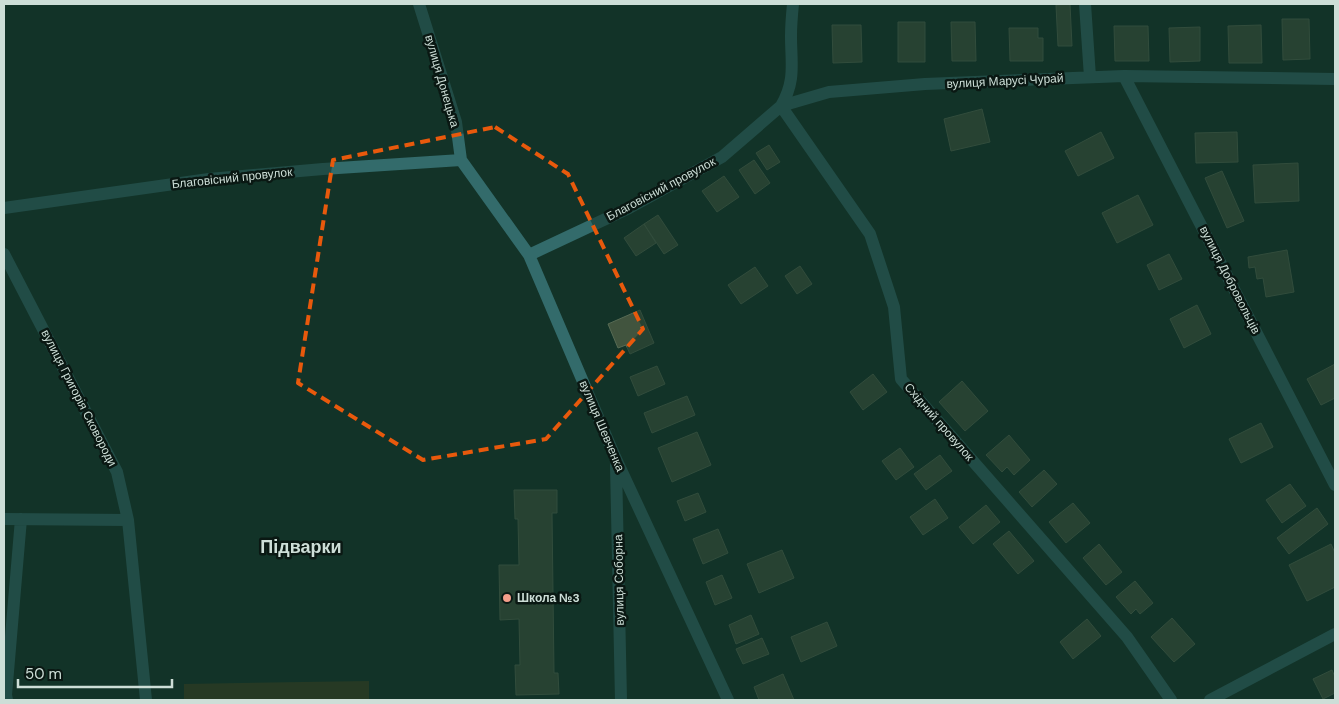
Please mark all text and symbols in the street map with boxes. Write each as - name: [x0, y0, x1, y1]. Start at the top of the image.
- street label: вулиця Донецька: [421, 33, 463, 129]
- street label: вулиця Марусі Чурай: [946, 70, 1064, 92]
- street label: Благовісний провулок: [604, 153, 719, 225]
- street label: Благовісний провулок: [171, 164, 294, 192]
- street label: вулиця Добровольців: [1196, 223, 1264, 337]
- street label: вулиця Григорія Сковороди: [37, 327, 121, 469]
- street label: вулиця Шевченка: [576, 378, 629, 474]
- street label: Східний провулок: [901, 380, 978, 465]
- street label: вулиця Соборна: [610, 534, 628, 626]
- district label: Підварки: [260, 535, 342, 559]
- place label: Школа №3: [517, 590, 580, 606]
- marker: Школа №3: [501, 592, 513, 604]
- scale bar: [18, 656, 171, 688]
- text: 50 m: [25, 664, 62, 684]

